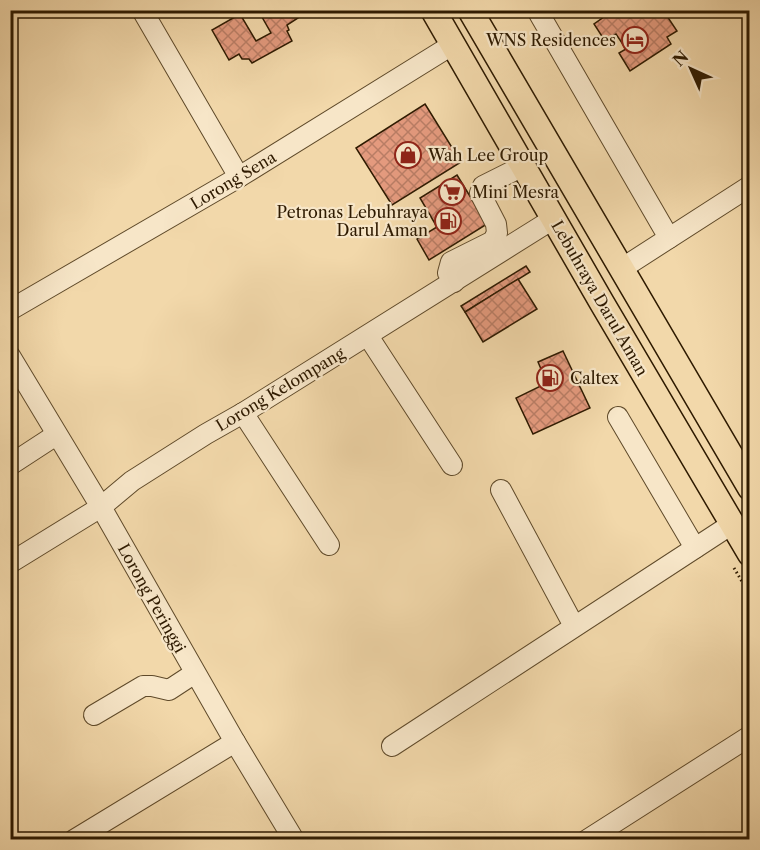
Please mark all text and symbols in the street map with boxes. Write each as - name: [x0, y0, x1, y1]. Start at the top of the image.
- hotel icon: WNS Residences: [620, 25, 650, 55]
- place label: WNS Residences: [485, 30, 616, 50]
- north arrow: [661, 39, 721, 99]
- text: N: [668, 46, 692, 70]
- shop icon: Wah Lee Group: [393, 140, 423, 170]
- place label: Wah Lee Group: [427, 145, 549, 165]
- street label: Lorong Sena: [187, 146, 280, 213]
- supermarket icon: Mini Mesra: [437, 177, 467, 207]
- place label: Mini Mesra: [472, 182, 560, 202]
- place label: Petronas Lebuhraya Darul Aman: [277, 202, 429, 240]
- fuel station icon: Petronas Lebuhraya Darul Aman: [433, 206, 463, 236]
- street label: Lebuhraya Darul Aman: [547, 217, 653, 379]
- street label: Lorong Kelompang: [212, 342, 348, 435]
- fuel station icon: Caltex: [535, 363, 565, 393]
- place label: Caltex: [570, 368, 619, 388]
- street label: Lorong Peringgi: [114, 540, 190, 656]

